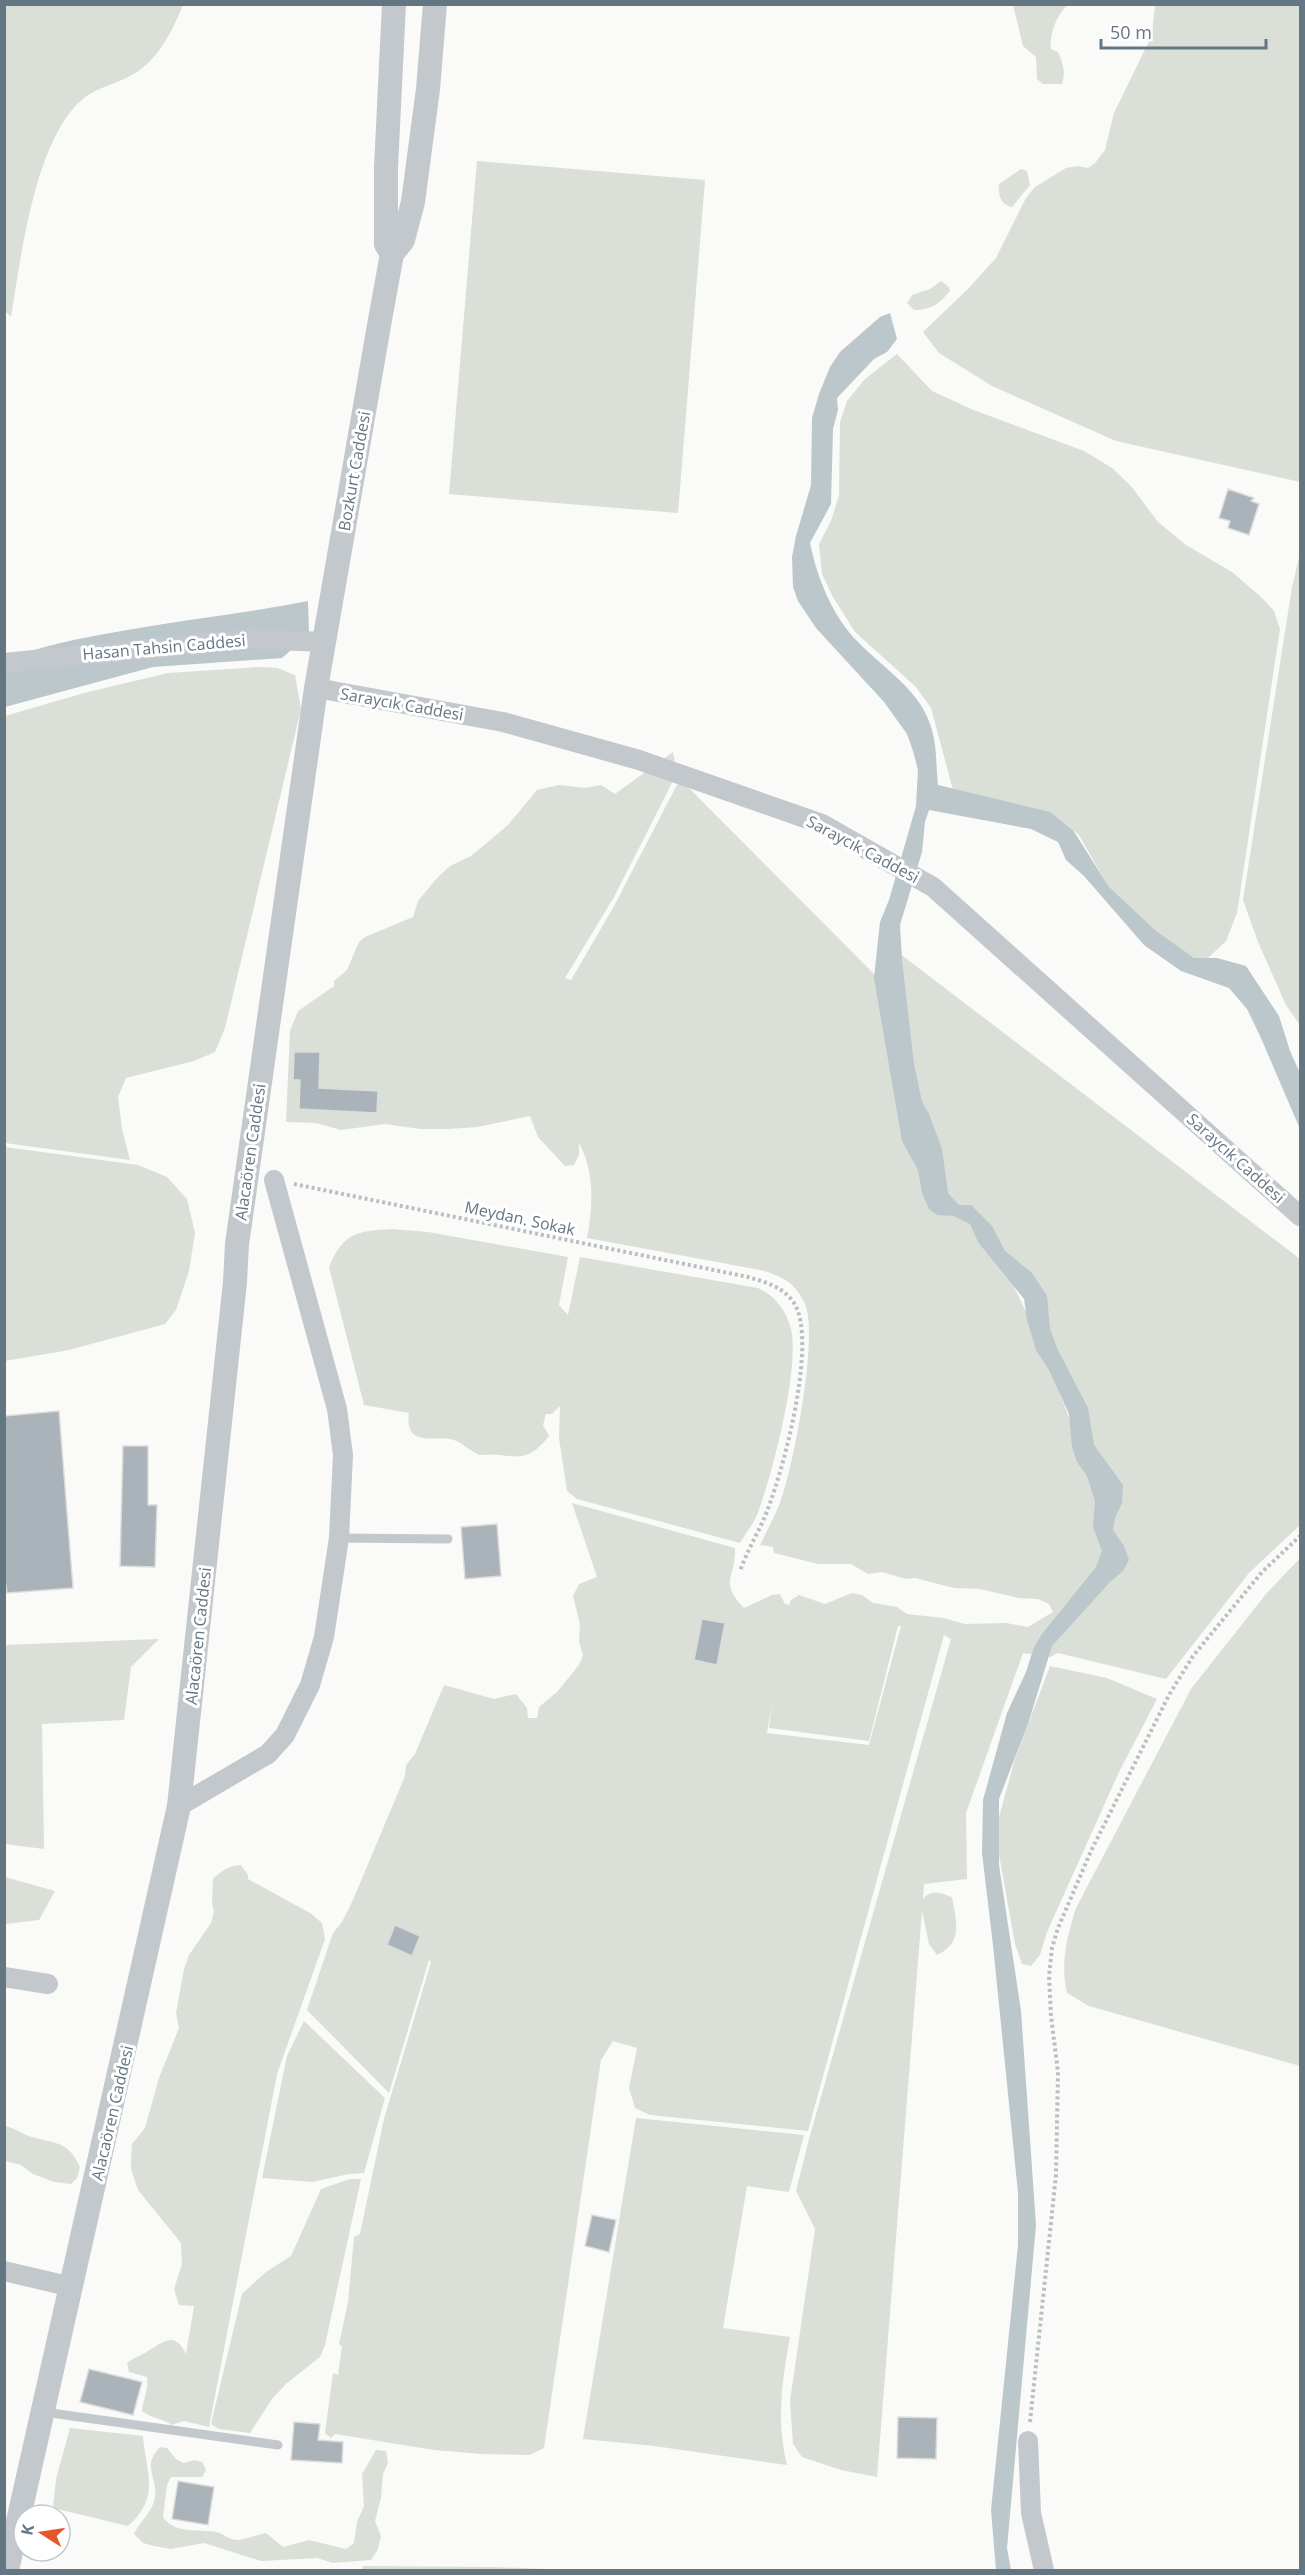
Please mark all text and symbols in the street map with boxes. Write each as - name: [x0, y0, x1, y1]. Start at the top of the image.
- scale bar: [1101, 12, 1266, 50]
- text: 50 m: [1110, 20, 1152, 44]
- street label: Bozkurt Caddesi: [333, 409, 375, 533]
- street label: Hasan Tahsin Caddesi: [82, 629, 246, 665]
- street label: Saraycık Caddesi: [339, 682, 465, 726]
- street label: Saraycık Caddesi: [803, 810, 923, 888]
- street label: Alacaören Caddesi: [230, 1082, 270, 1222]
- street label: Saraycık Caddesi: [1182, 1108, 1290, 1208]
- street label: Meydan. Sokak: [463, 1196, 578, 1241]
- street label: Alacaören Caddesi: [180, 1566, 216, 1706]
- street label: Alacaören Caddesi: [86, 2043, 138, 2183]
- north arrow: [12, 2503, 72, 2563]
- text: K: [15, 2522, 39, 2537]

